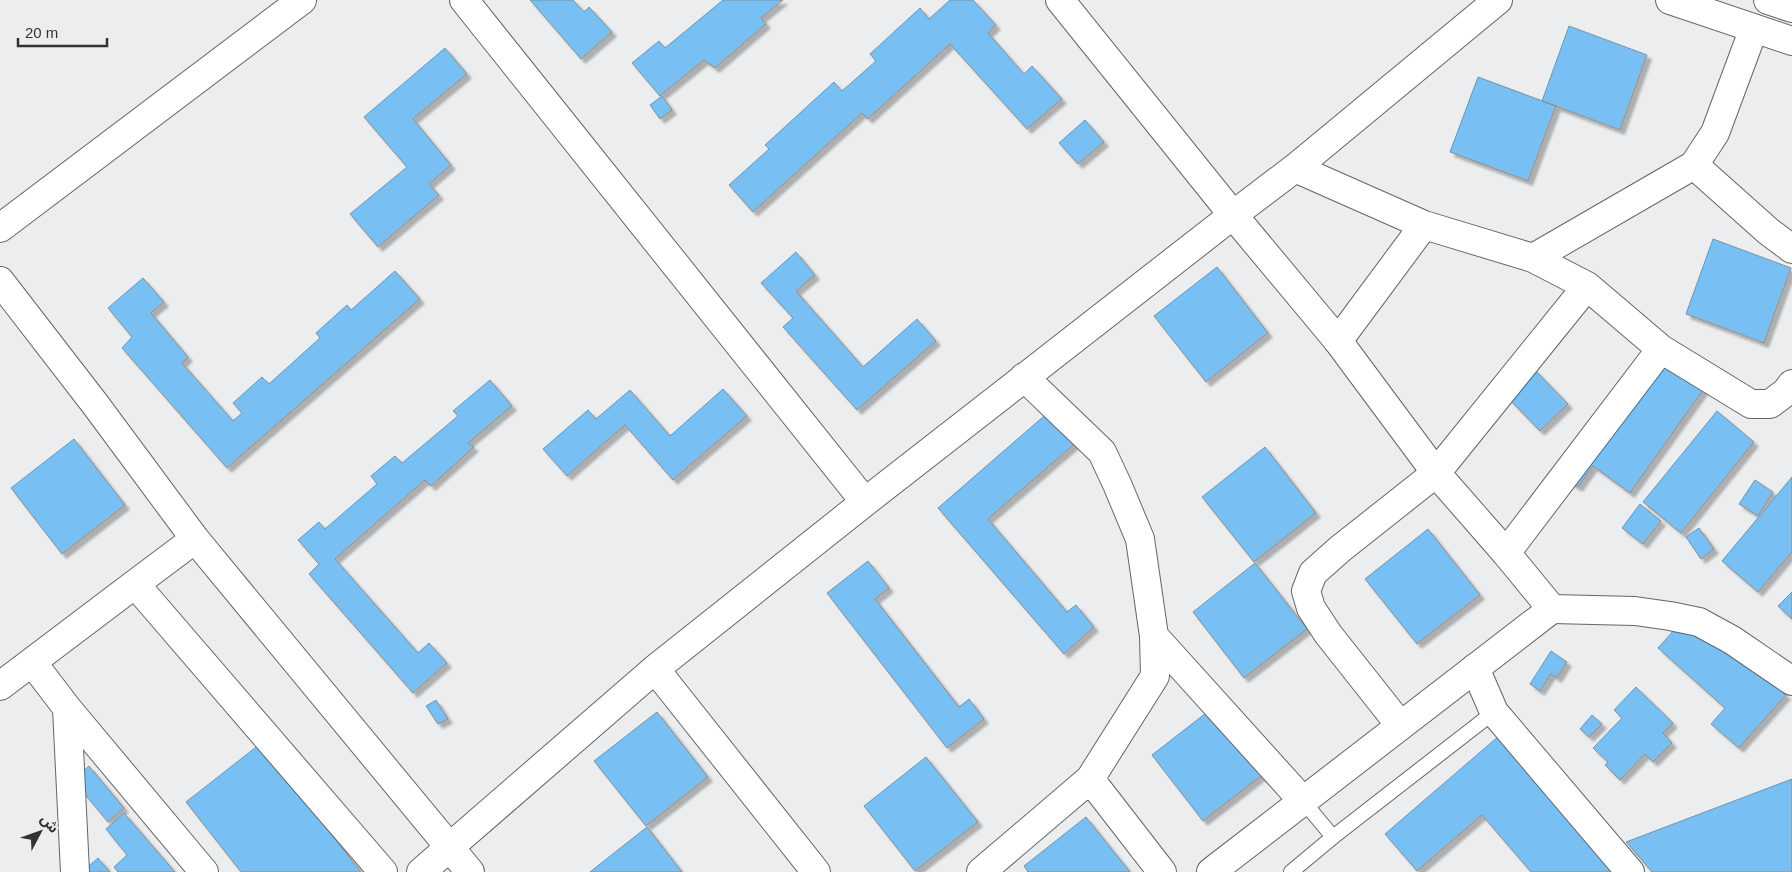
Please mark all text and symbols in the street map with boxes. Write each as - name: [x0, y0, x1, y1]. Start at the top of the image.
- scale bar: [18, 15, 106, 47]
- text: 20 m: [25, 24, 58, 41]
- north arrow: [15, 807, 65, 857]
- text: ش: [37, 811, 62, 836]

